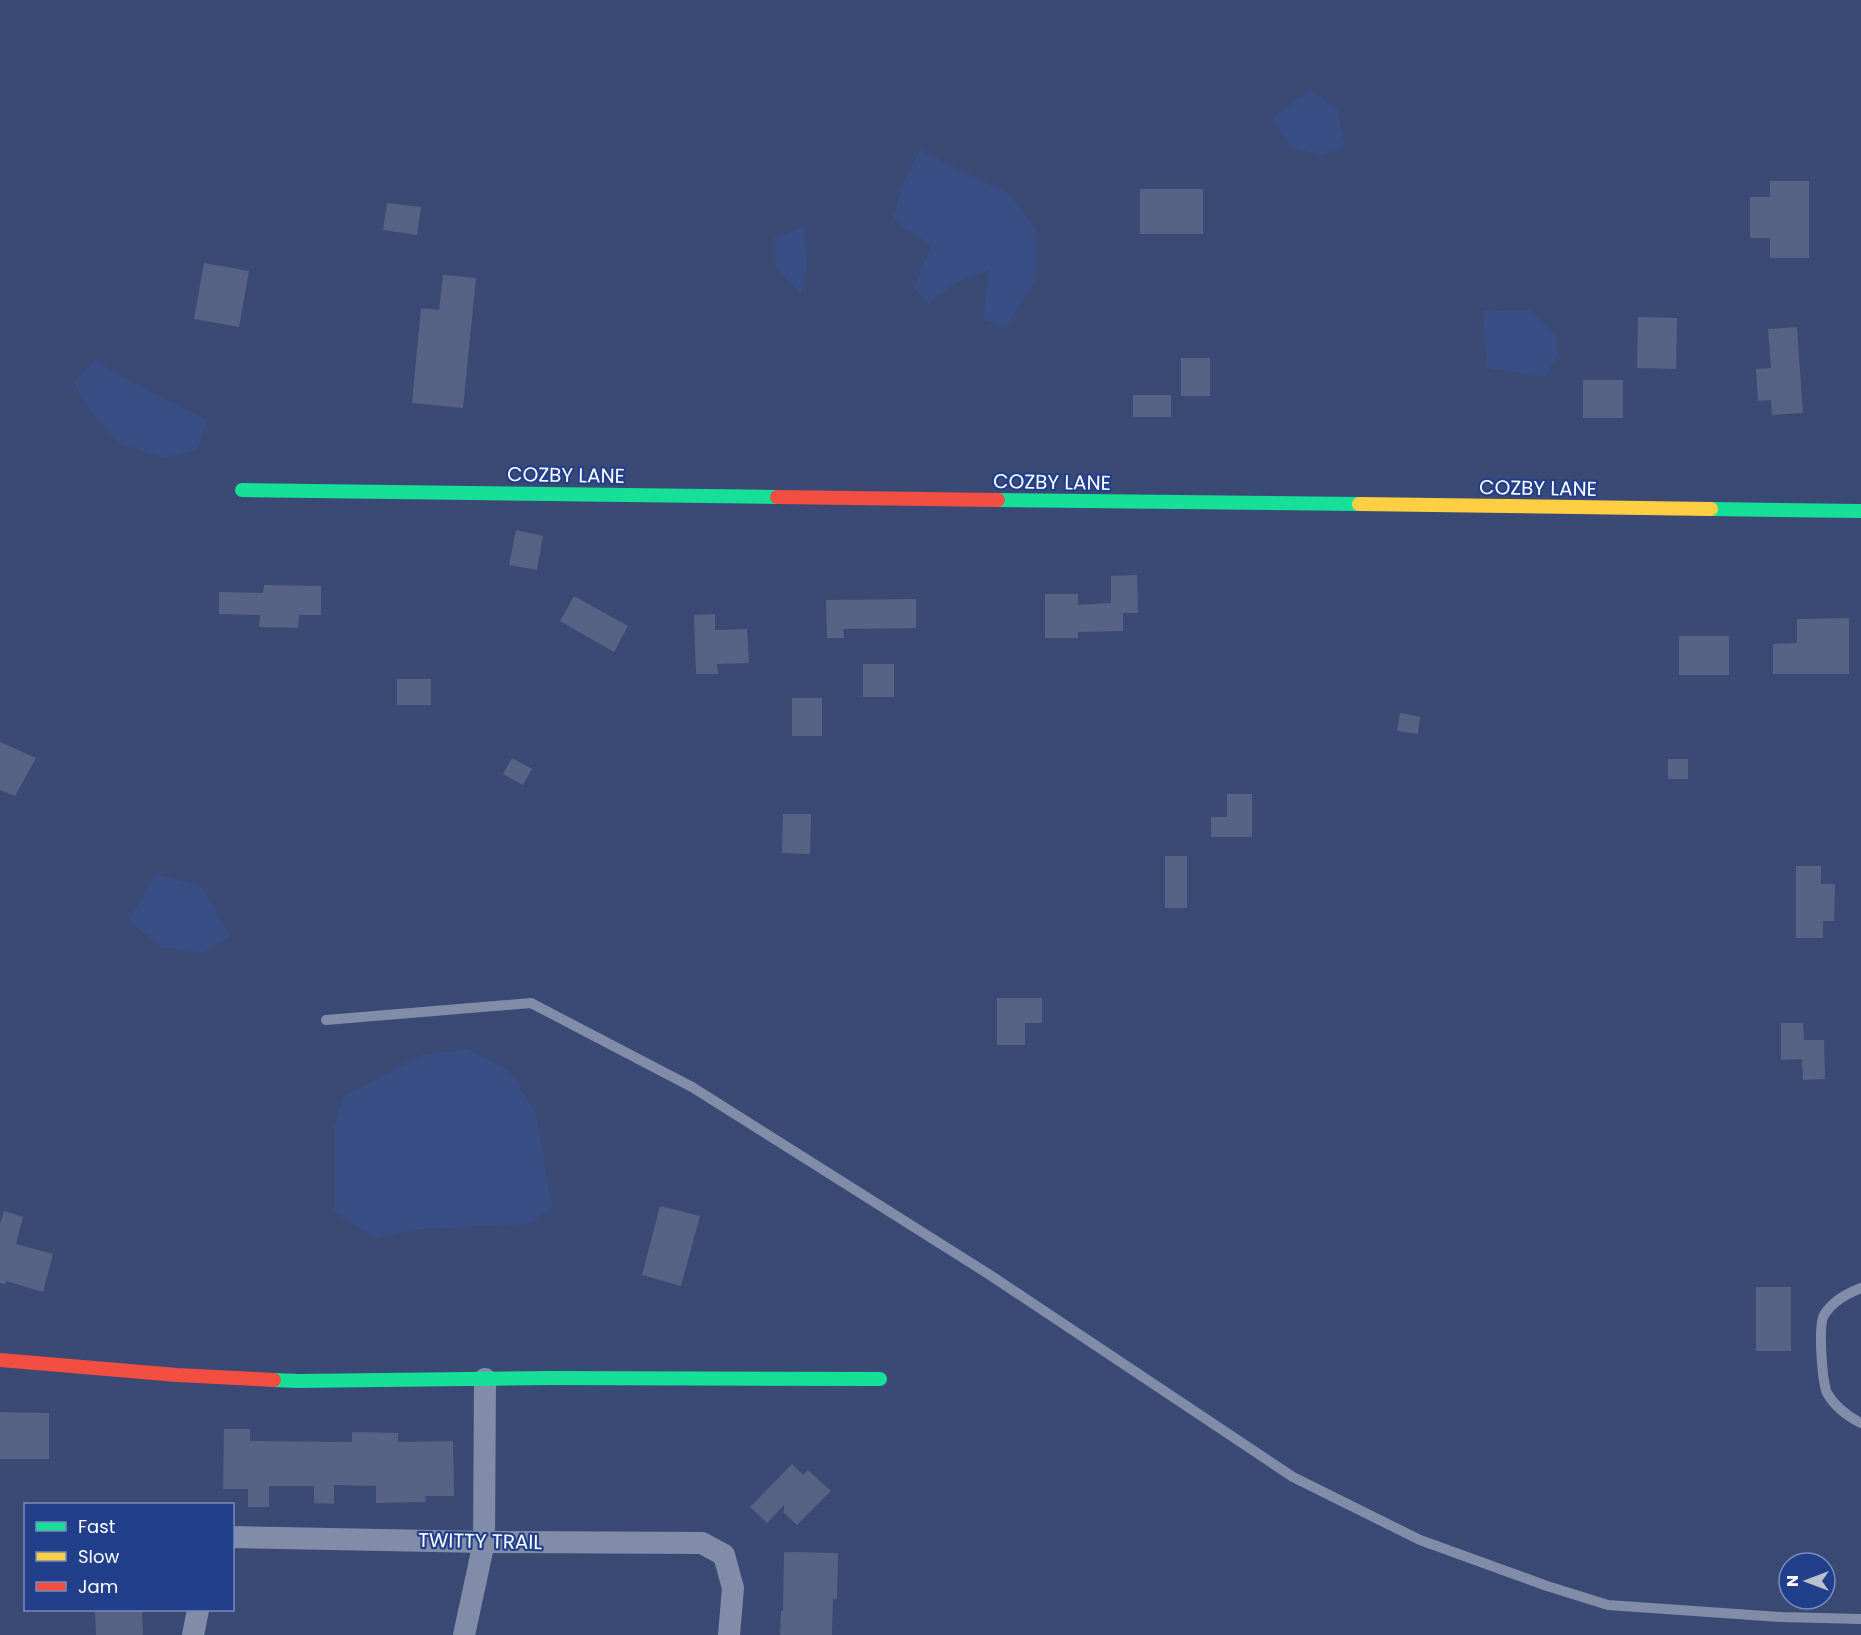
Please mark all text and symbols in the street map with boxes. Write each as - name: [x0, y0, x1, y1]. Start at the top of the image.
- street label: COZBY LANE: [507, 460, 625, 490]
- street label: COZBY LANE: [993, 467, 1111, 497]
- street label: COZBY LANE: [1479, 473, 1597, 503]
- legend: [24, 1503, 234, 1611]
- text: Fast: [78, 1514, 115, 1539]
- street label: TWITTY TRAIL: [418, 1526, 543, 1556]
- text: Slow: [78, 1544, 120, 1569]
- north arrow: [1777, 1551, 1837, 1611]
- text: Jam: [78, 1574, 118, 1599]
- text: N: [1781, 1575, 1804, 1587]

